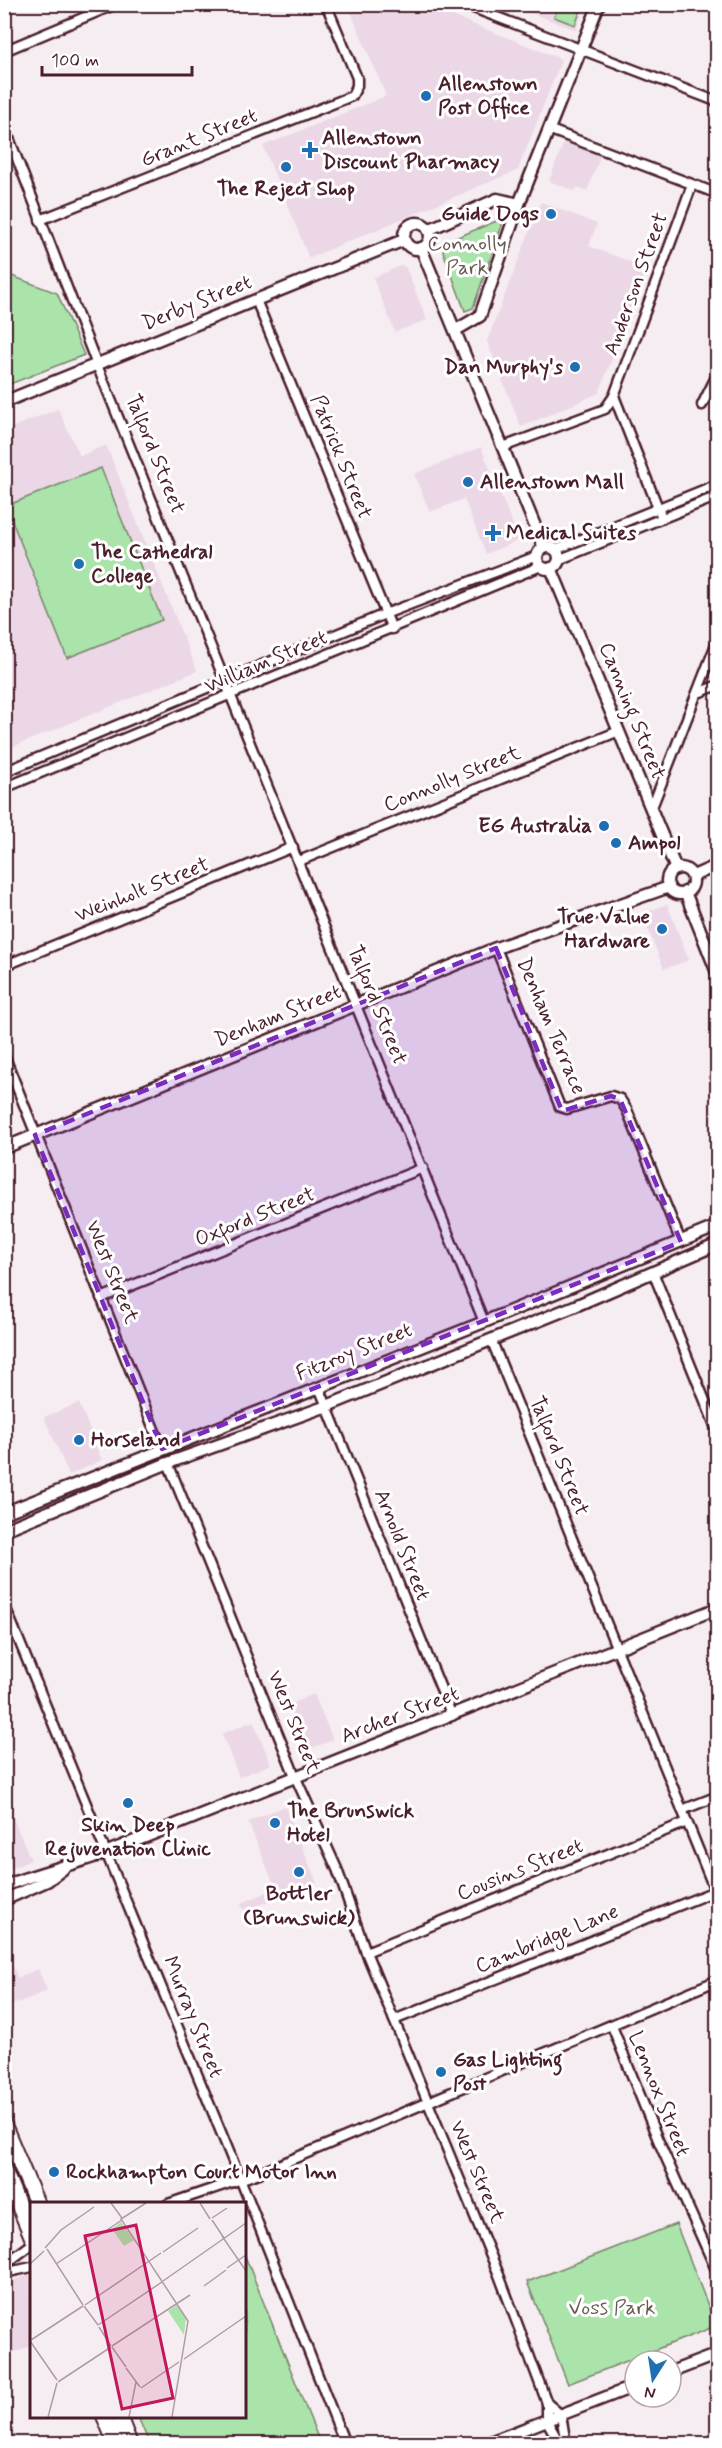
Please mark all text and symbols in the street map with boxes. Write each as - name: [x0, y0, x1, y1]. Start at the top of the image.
- scale bar: [42, 39, 192, 77]
- text: 100 m: [51, 49, 99, 73]
- place label: Allenstown Post Office: [438, 70, 538, 122]
- marker: Allenstown Post Office: [419, 89, 433, 103]
- street label: Grant Street: [136, 102, 262, 174]
- place label: Allenstown Discount Pharmacy: [322, 124, 500, 176]
- marker: Allenstown Discount Pharmacy: [303, 143, 317, 157]
- marker: The Reject Shop: [279, 160, 293, 174]
- place label: The Reject Shop: [217, 175, 355, 203]
- place label: Guide Dogs: [441, 200, 540, 228]
- marker: Guide Dogs: [544, 207, 558, 221]
- street label: Anderson Street: [597, 209, 675, 359]
- park label: Connolly Park: [427, 230, 507, 282]
- street label: Derby Street: [138, 268, 256, 338]
- place label: Dan Murphy's: [444, 353, 564, 381]
- marker: Dan Murphy's: [568, 360, 582, 374]
- street label: Talford Street: [116, 390, 192, 519]
- street label: Patrick Street: [303, 391, 379, 523]
- place label: Allenstown Mall: [480, 468, 624, 496]
- marker: Allenstown Mall: [461, 475, 475, 489]
- place label: Medical Suites: [506, 519, 637, 547]
- marker: Medical Suites: [484, 524, 502, 542]
- place label: The Cathedral College: [91, 538, 212, 590]
- marker: The Cathedral College: [72, 557, 86, 571]
- street label: William Street: [200, 623, 332, 700]
- street label: Canning Street: [590, 638, 672, 785]
- street label: Connolly Street: [379, 739, 525, 819]
- place label: EG Australia: [478, 812, 592, 840]
- marker: EG Australia: [597, 819, 611, 833]
- place label: Ampol: [628, 829, 680, 857]
- marker: Ampol: [609, 836, 623, 850]
- street label: Weinholt Street: [71, 850, 213, 930]
- place label: True Value Hardware: [557, 903, 650, 955]
- marker: True Value Hardware: [655, 922, 669, 936]
- street label: Talford Street: [338, 941, 414, 1070]
- street label: Denham Terrace: [509, 953, 593, 1099]
- street label: Denham Street: [211, 978, 346, 1054]
- street label: Oxford Street: [191, 1180, 320, 1256]
- street label: West Street: [79, 1216, 146, 1328]
- street label: Fitzroy Street: [292, 1316, 416, 1388]
- street label: Talford Street: [520, 1392, 596, 1521]
- place label: Horseland: [91, 1426, 181, 1454]
- marker: Horseland: [72, 1433, 86, 1447]
- street label: Arnold Street: [367, 1485, 437, 1605]
- street label: West Street: [261, 1666, 328, 1778]
- street label: Archer Street: [337, 1680, 463, 1750]
- marker: Skin Deep Rejuvenation Clinic: [121, 1796, 135, 1810]
- place label: The Brunswick Hotel: [287, 1797, 415, 1849]
- place label: Skin Deep Rejuvenation Clinic: [45, 1811, 211, 1863]
- marker: The Brunswick Hotel: [268, 1816, 282, 1830]
- street label: Cousins Street: [453, 1832, 587, 1908]
- marker: Bottler (Brunswick): [292, 1865, 306, 1879]
- place label: Bottler (Brunswick): [243, 1880, 355, 1932]
- street label: Cambridge Lane: [471, 1898, 623, 1981]
- street label: Murray Street: [156, 1952, 230, 2082]
- street label: Lennox Street: [621, 2027, 697, 2161]
- place label: Gas Lighting Post: [453, 2046, 563, 2098]
- marker: Gas Lighting Post: [434, 2065, 448, 2079]
- street label: West Street: [443, 2116, 511, 2228]
- place label: Rockhampton Court Motor Inn: [66, 2158, 337, 2186]
- marker: Rockhampton Court Motor Inn: [47, 2165, 61, 2179]
- inset map: [30, 2202, 246, 2418]
- park label: Voss Park: [569, 2294, 655, 2322]
- north arrow: [623, 2349, 683, 2409]
- text: N: [643, 2381, 658, 2404]

